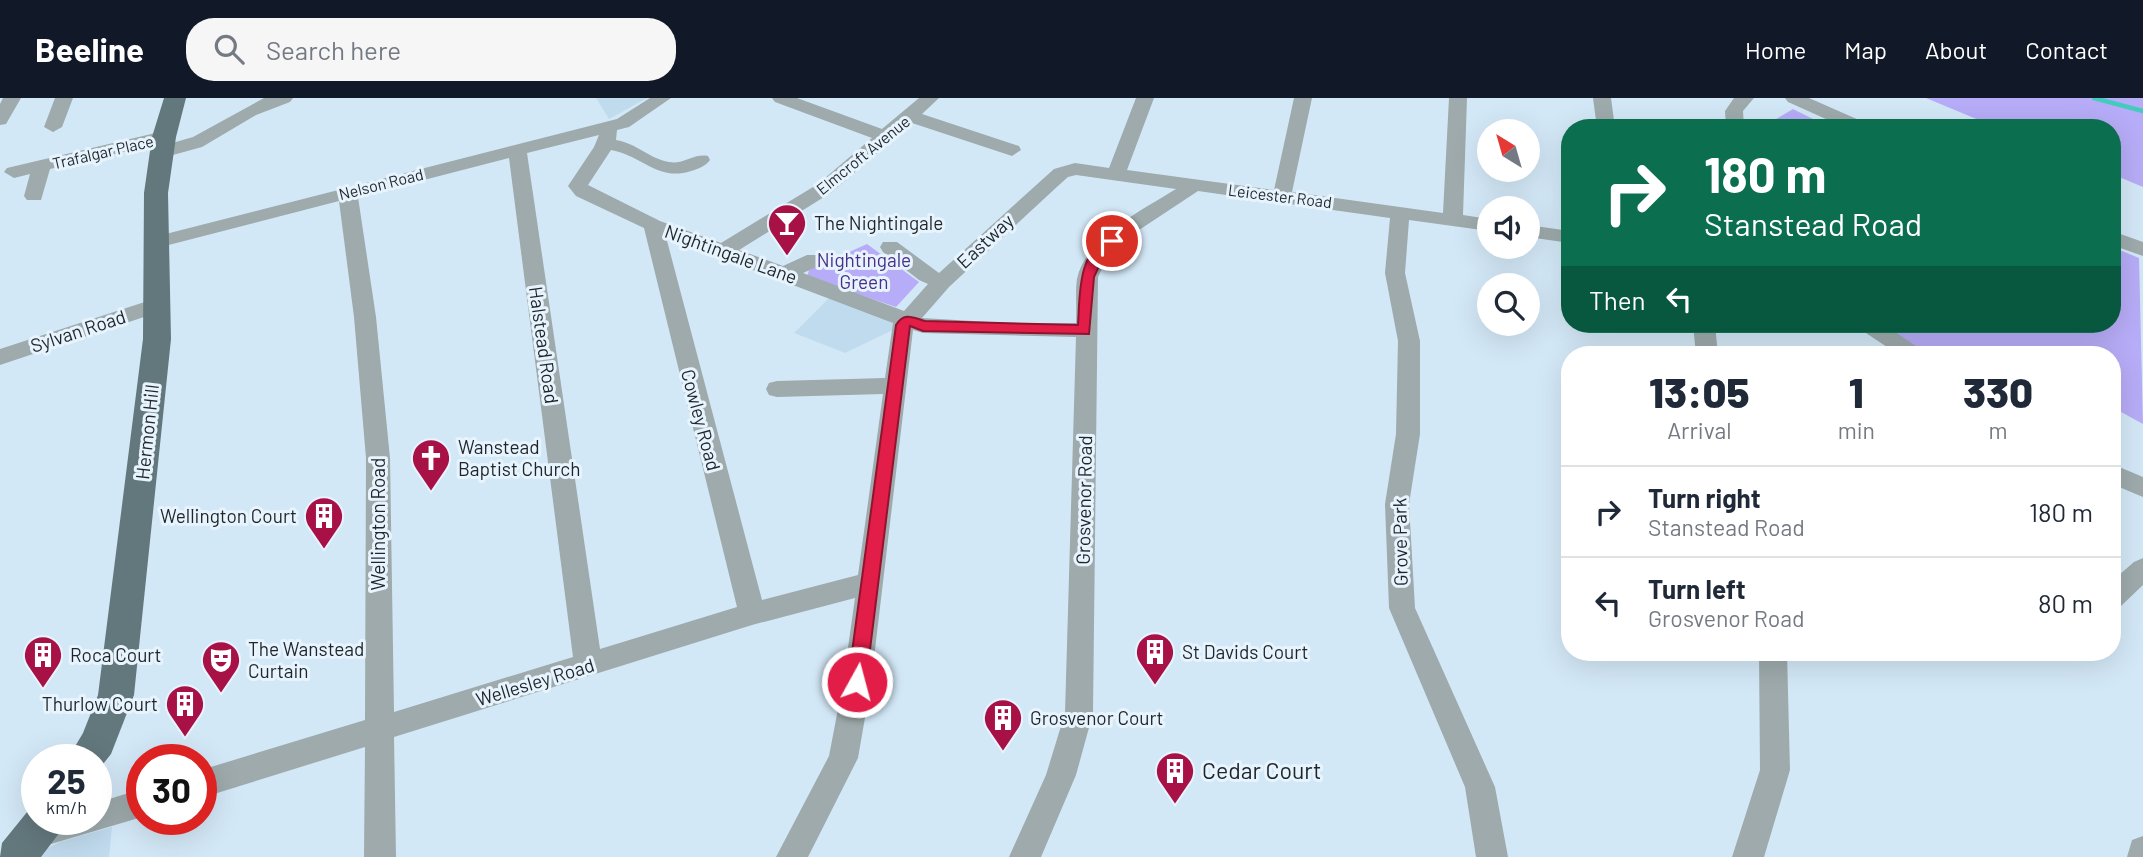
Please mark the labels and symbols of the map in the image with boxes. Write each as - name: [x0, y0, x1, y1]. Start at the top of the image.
- street label: Elmcroft Avenue: [812, 111, 913, 198]
- north arrow: [1477, 119, 1540, 182]
- street label: Trafalgar Place: [50, 131, 155, 172]
- street label: Nelson Road: [337, 164, 425, 203]
- street label: Leicester Road: [1227, 180, 1333, 211]
- bar icon: The Nightingale: [766, 202, 808, 257]
- street label: Eastway: [952, 209, 1018, 273]
- place label: The Nightingale: [814, 211, 943, 234]
- pin: [1082, 211, 1142, 271]
- street label: Nightingale Lane: [662, 219, 800, 288]
- park label: Nightingale Green: [817, 248, 911, 293]
- street label: Halstead Road: [525, 285, 564, 405]
- street label: Sylvan Road: [27, 304, 128, 357]
- street label: Cowley Road: [677, 367, 726, 473]
- street label: Hermon Hill: [130, 383, 163, 481]
- place label: Wanstead Baptist Church: [458, 435, 581, 480]
- street label: Grosvenor Road: [1071, 435, 1096, 565]
- church icon: Wanstead Baptist Church: [410, 437, 452, 492]
- street label: Wellington Road: [366, 458, 389, 590]
- building icon: Wellington Court: [303, 495, 345, 550]
- street label: Grove Park: [1387, 498, 1412, 586]
- place label: Wellington Court: [160, 504, 297, 527]
- building icon: St Davids Court: [1134, 631, 1176, 686]
- building icon: Roca Court: [22, 634, 64, 689]
- place label: The Wanstead Curtain: [248, 637, 364, 682]
- theatre icon: The Wanstead Curtain: [200, 639, 242, 694]
- place label: St Davids Court: [1182, 640, 1308, 663]
- place label: Roca Court: [70, 643, 161, 666]
- position arrow: [820, 645, 894, 719]
- street label: Wellesley Road: [473, 653, 597, 710]
- building icon: Thurlow Court: [164, 683, 206, 738]
- place label: Thurlow Court: [42, 692, 158, 715]
- building icon: Grosvenor Court: [982, 697, 1024, 752]
- place label: Grosvenor Court: [1030, 706, 1164, 729]
- speed limit sign: 30: [126, 744, 217, 835]
- building icon: Cedar Court: [1154, 750, 1196, 805]
- place label: Cedar Court: [1202, 756, 1321, 784]

